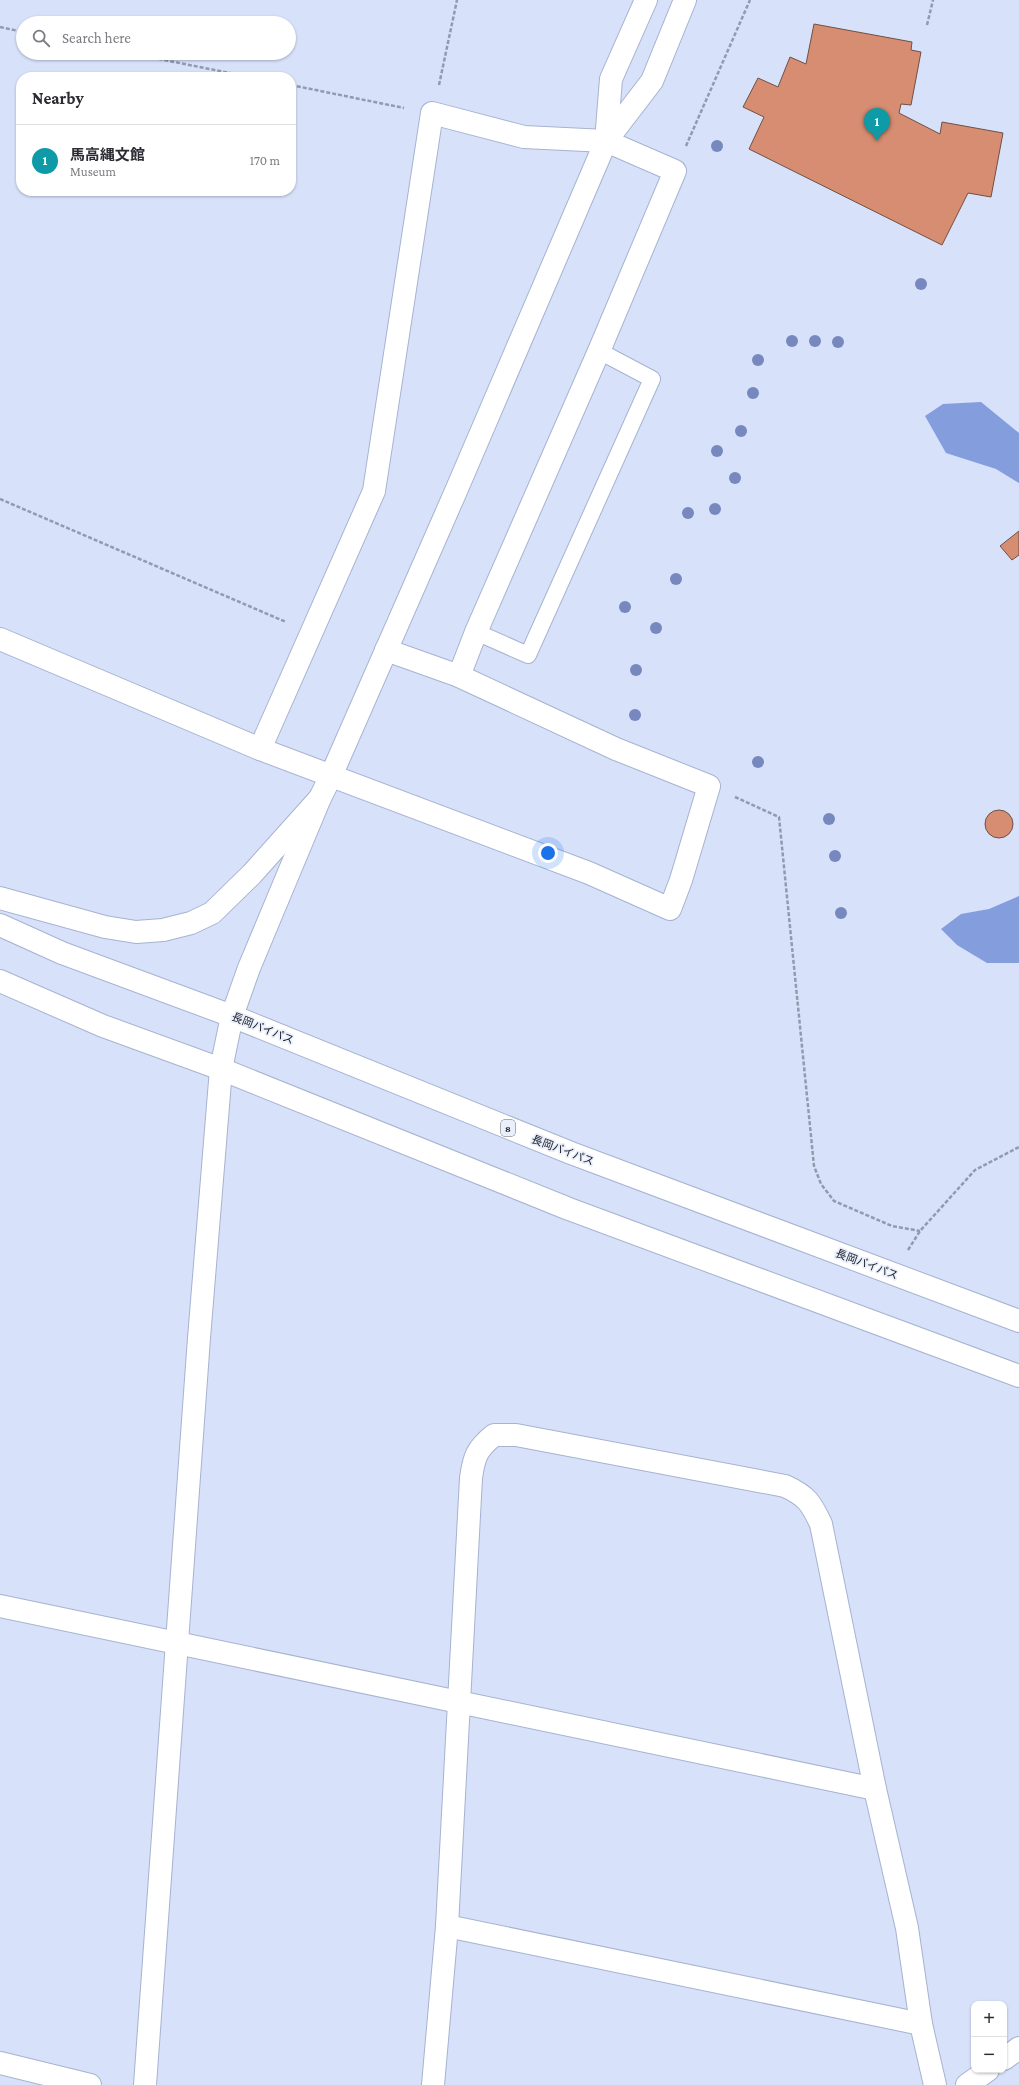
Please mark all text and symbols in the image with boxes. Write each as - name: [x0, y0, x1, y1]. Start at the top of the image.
- search box: [16, 16, 296, 60]
- icon: search: [30, 27, 52, 49]
- text: Search here: [62, 30, 131, 46]
- text: Nearby: [32, 89, 84, 108]
- pin: 1: [864, 108, 890, 141]
- text: 馬高縄文館: [70, 147, 145, 163]
- text: 1: [43, 153, 47, 168]
- text: 170 m: [250, 153, 280, 168]
- text: Museum: [70, 164, 116, 179]
- your location: [538, 843, 558, 863]
- street label: 長岡バイパス: [230, 1010, 296, 1046]
- road number: 8: [501, 1120, 515, 1136]
- street label: 長岡バイパス: [530, 1133, 596, 1167]
- street label: 長岡バイパス: [834, 1247, 900, 1281]
- map controls: [971, 2001, 1007, 2073]
- button: +: [971, 2001, 1007, 2037]
- button: −: [971, 2037, 1007, 2073]

